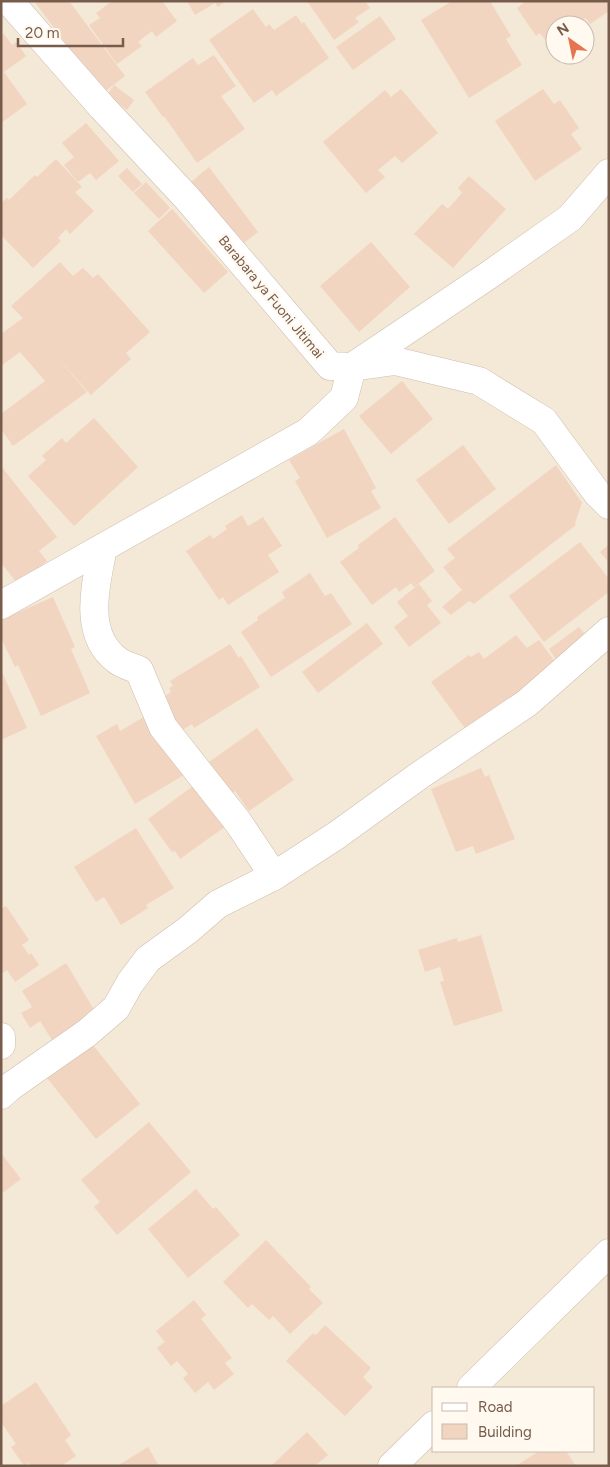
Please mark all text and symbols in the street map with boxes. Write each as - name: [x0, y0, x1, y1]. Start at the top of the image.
- scale bar: [18, 15, 122, 47]
- north arrow: [545, 15, 595, 65]
- text: N: [554, 19, 572, 40]
- text: 20 m: [25, 24, 59, 42]
- street label: Barabara ya Fuoni Jitimai: [215, 232, 327, 362]
- legend: [432, 1387, 595, 1452]
- text: Road: [478, 1398, 513, 1416]
- text: Building: [478, 1423, 532, 1441]

